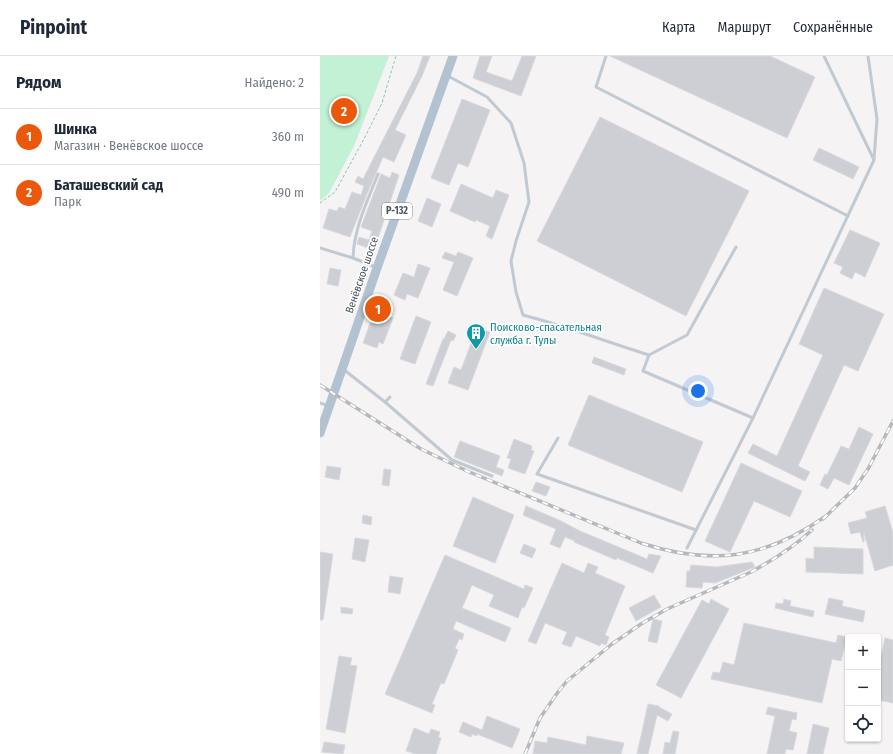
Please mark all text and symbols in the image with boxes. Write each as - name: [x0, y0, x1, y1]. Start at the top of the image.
- text: Pinpoint: [20, 16, 87, 39]
- text: Карта: [662, 19, 695, 36]
- text: Маршрут: [717, 19, 771, 36]
- text: Сохранённые: [793, 19, 873, 36]
- text: Рядом: [16, 72, 61, 93]
- text: Найдено: 2: [245, 75, 304, 90]
- pin: 2: [331, 96, 357, 126]
- text: Шинка: [54, 120, 97, 138]
- text: 1: [26, 129, 32, 144]
- text: 360 m: [272, 129, 304, 144]
- text: Магазин · Венёвское шоссе: [54, 138, 204, 153]
- text: Баташевский сад: [54, 176, 163, 194]
- text: 2: [26, 185, 32, 200]
- text: 490 m: [272, 185, 304, 200]
- text: Парк: [54, 194, 81, 209]
- road number: Р-132: [382, 203, 412, 219]
- street label: Венёвское шоссе: [343, 235, 381, 315]
- pin: 1: [365, 294, 391, 324]
- place label: Поисково-спасательная служба г. Тулы: [490, 321, 602, 347]
- building icon: Поисково-спасательная служба г. Тулы: [465, 322, 487, 350]
- your location: [688, 381, 708, 401]
- map controls: [845, 634, 881, 742]
- button: +: [845, 634, 881, 670]
- button: −: [845, 670, 881, 706]
- button: locate: [845, 706, 881, 742]

